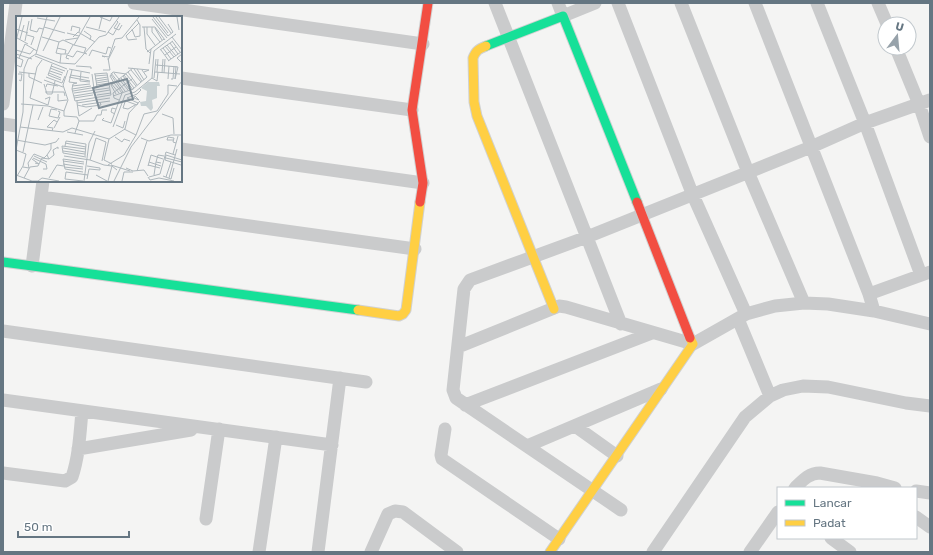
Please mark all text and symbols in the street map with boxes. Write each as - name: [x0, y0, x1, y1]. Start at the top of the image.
- inset map: [16, 16, 182, 182]
- north arrow: [877, 16, 917, 56]
- text: U: [894, 20, 905, 34]
- legend: [777, 487, 917, 539]
- text: Lancar: [813, 496, 852, 510]
- scale bar: [18, 513, 129, 539]
- text: Padat: [813, 516, 846, 530]
- text: 50 m: [24, 520, 52, 534]

